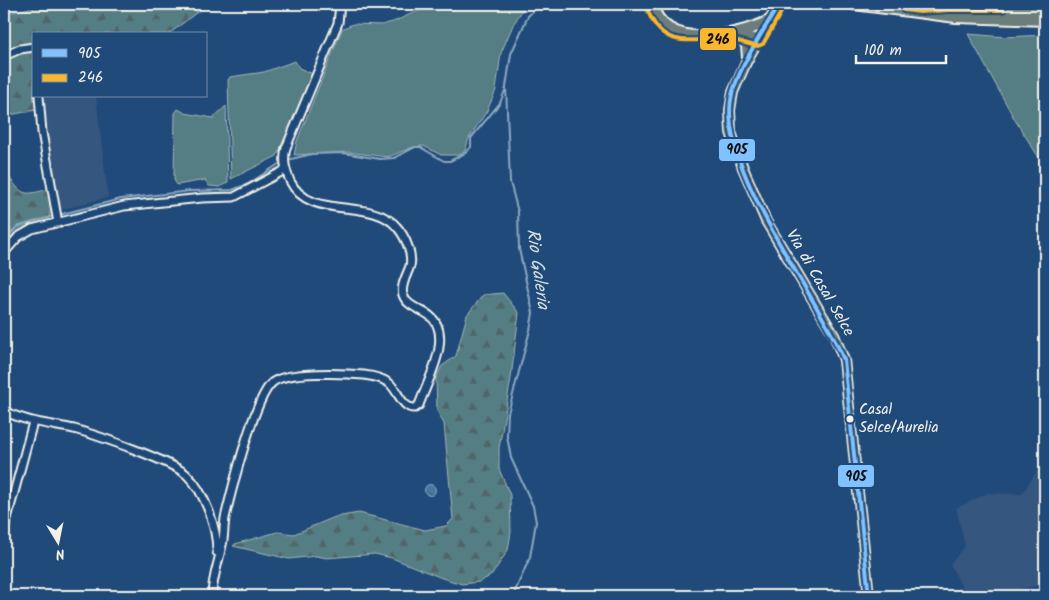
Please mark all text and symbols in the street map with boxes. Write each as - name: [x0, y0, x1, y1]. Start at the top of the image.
- line badge: 246: [699, 27, 737, 51]
- text: 246: [706, 29, 730, 51]
- legend: [32, 32, 208, 98]
- scale bar: [856, 32, 946, 64]
- text: 100 m: [864, 39, 902, 63]
- text: 905: [78, 42, 102, 66]
- text: 246: [78, 66, 103, 90]
- line badge: 905: [718, 138, 756, 162]
- text: 905: [726, 139, 750, 161]
- street label: Via di Casal Selce: [779, 225, 861, 341]
- water label: Rio Galeria: [517, 227, 557, 313]
- place label: Casal Selce/Aurelia: [859, 398, 938, 440]
- marker: Casal Selce/Aurelia: [845, 414, 855, 424]
- line badge: 905: [837, 464, 875, 488]
- text: 905: [845, 466, 869, 488]
- north arrow: [32, 518, 82, 568]
- text: N: [54, 542, 66, 565]

